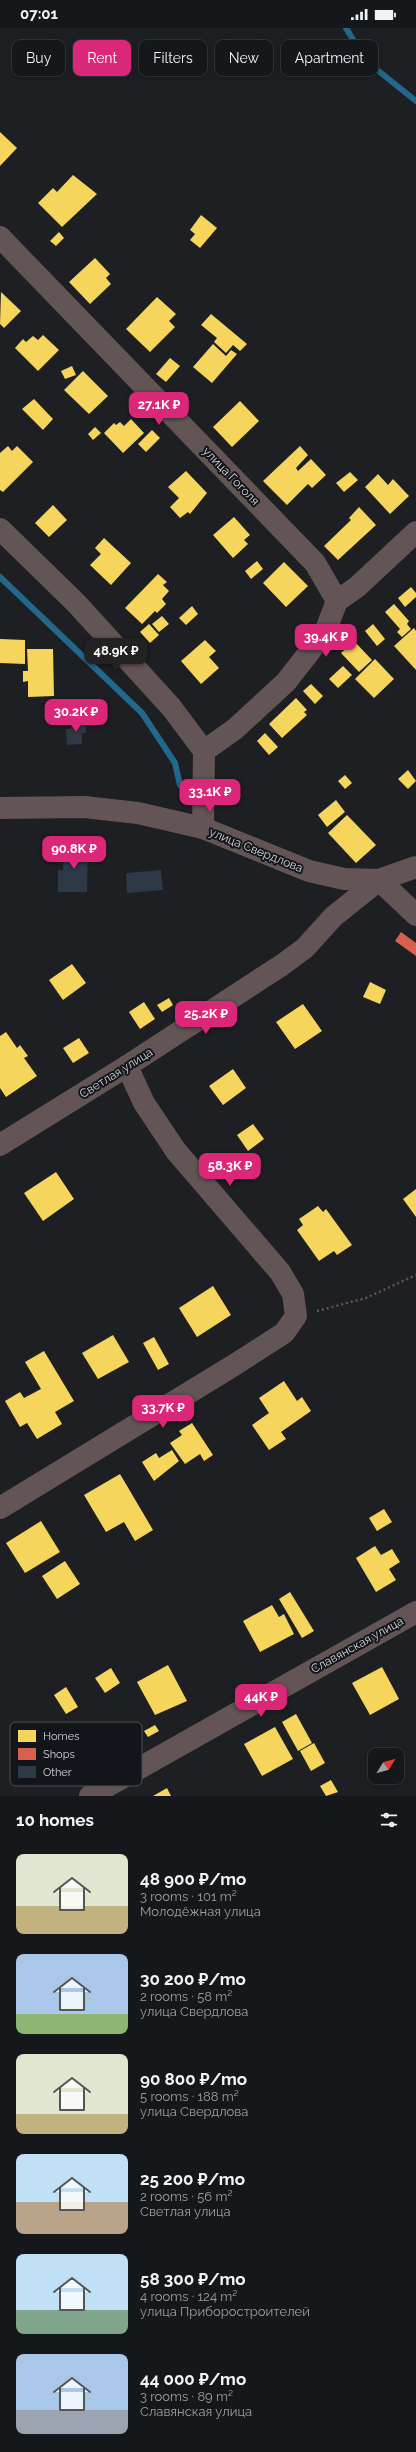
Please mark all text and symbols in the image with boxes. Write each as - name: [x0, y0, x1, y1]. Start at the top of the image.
- text: 07:01: [20, 5, 58, 23]
- chip: Buy: [12, 40, 65, 76]
- chip: Rent: [73, 40, 131, 76]
- chip: Filters: [139, 40, 207, 76]
- chip: New: [215, 40, 273, 76]
- chip: Apartment: [281, 40, 378, 76]
- pin: 27.1K ₽: [122, 392, 196, 426]
- text: 27.1K ₽: [138, 397, 180, 412]
- street label: улица Гоголя: [200, 444, 262, 508]
- pin: 39.4K ₽: [289, 624, 363, 658]
- text: 39.4K ₽: [304, 629, 348, 644]
- pin: 48.9K ₽: [79, 638, 153, 672]
- text: 48.9K ₽: [93, 643, 139, 658]
- pin: 30.2K ₽: [39, 699, 113, 733]
- text: 30.2K ₽: [54, 704, 98, 719]
- pin: 33.1K ₽: [173, 779, 247, 813]
- text: 33.1K ₽: [188, 784, 232, 799]
- street label: улица Свердлова: [207, 825, 305, 875]
- pin: 90.8K ₽: [37, 836, 111, 870]
- text: 90.8K ₽: [51, 841, 97, 856]
- pin: 25.2K ₽: [169, 1001, 243, 1035]
- text: 25.2K ₽: [184, 1006, 228, 1021]
- street label: Светлая улица: [77, 1045, 155, 1101]
- pin: 58.3K ₽: [193, 1153, 267, 1187]
- text: 58.3K ₽: [208, 1158, 252, 1173]
- pin: 33.7K ₽: [126, 1395, 200, 1429]
- text: 33.7K ₽: [141, 1400, 185, 1415]
- street label: Славянская улица: [308, 1614, 406, 1676]
- pin: 44K ₽: [233, 1684, 289, 1718]
- text: 44K ₽: [244, 1689, 278, 1704]
- legend: [10, 1722, 142, 1786]
- text: Homes: [43, 1730, 79, 1743]
- text: Shops: [43, 1748, 75, 1761]
- north arrow: [368, 1748, 404, 1784]
- map controls: [368, 1748, 404, 1784]
- text: Other: [43, 1766, 72, 1779]
- icon: filters: [378, 1809, 400, 1831]
- text: 10 homes: [16, 1810, 94, 1830]
- text: 48 900 ₽/mo: [140, 1869, 246, 1889]
- icon: home: [48, 1870, 96, 1918]
- text: 3 rooms · 101 m²: [140, 1889, 237, 1904]
- text: Молодёжная улица: [140, 1904, 261, 1919]
- text: 30 200 ₽/mo: [140, 1969, 246, 1989]
- icon: home: [48, 1970, 96, 2018]
- text: 2 rooms · 58 m²: [140, 1989, 232, 2004]
- text: улица Свердлова: [140, 2004, 248, 2019]
- text: 90 800 ₽/mo: [140, 2069, 247, 2089]
- icon: home: [48, 2070, 96, 2118]
- text: 5 rooms · 188 m²: [140, 2089, 239, 2104]
- text: улица Свердлова: [140, 2104, 248, 2119]
- text: 25 200 ₽/mo: [140, 2169, 245, 2189]
- icon: home: [48, 2170, 96, 2218]
- text: 2 rooms · 56 m²: [140, 2189, 232, 2204]
- text: Светлая улица: [140, 2204, 231, 2219]
- text: 58 300 ₽/mo: [140, 2269, 246, 2289]
- icon: home: [48, 2270, 96, 2318]
- text: 4 rooms · 124 m²: [140, 2289, 237, 2304]
- text: улица Приборостроителей: [140, 2304, 310, 2319]
- text: 44 000 ₽/mo: [140, 2369, 246, 2389]
- icon: home: [48, 2370, 96, 2418]
- text: 3 rooms · 89 m²: [140, 2389, 233, 2404]
- text: Славянская улица: [140, 2404, 252, 2419]

